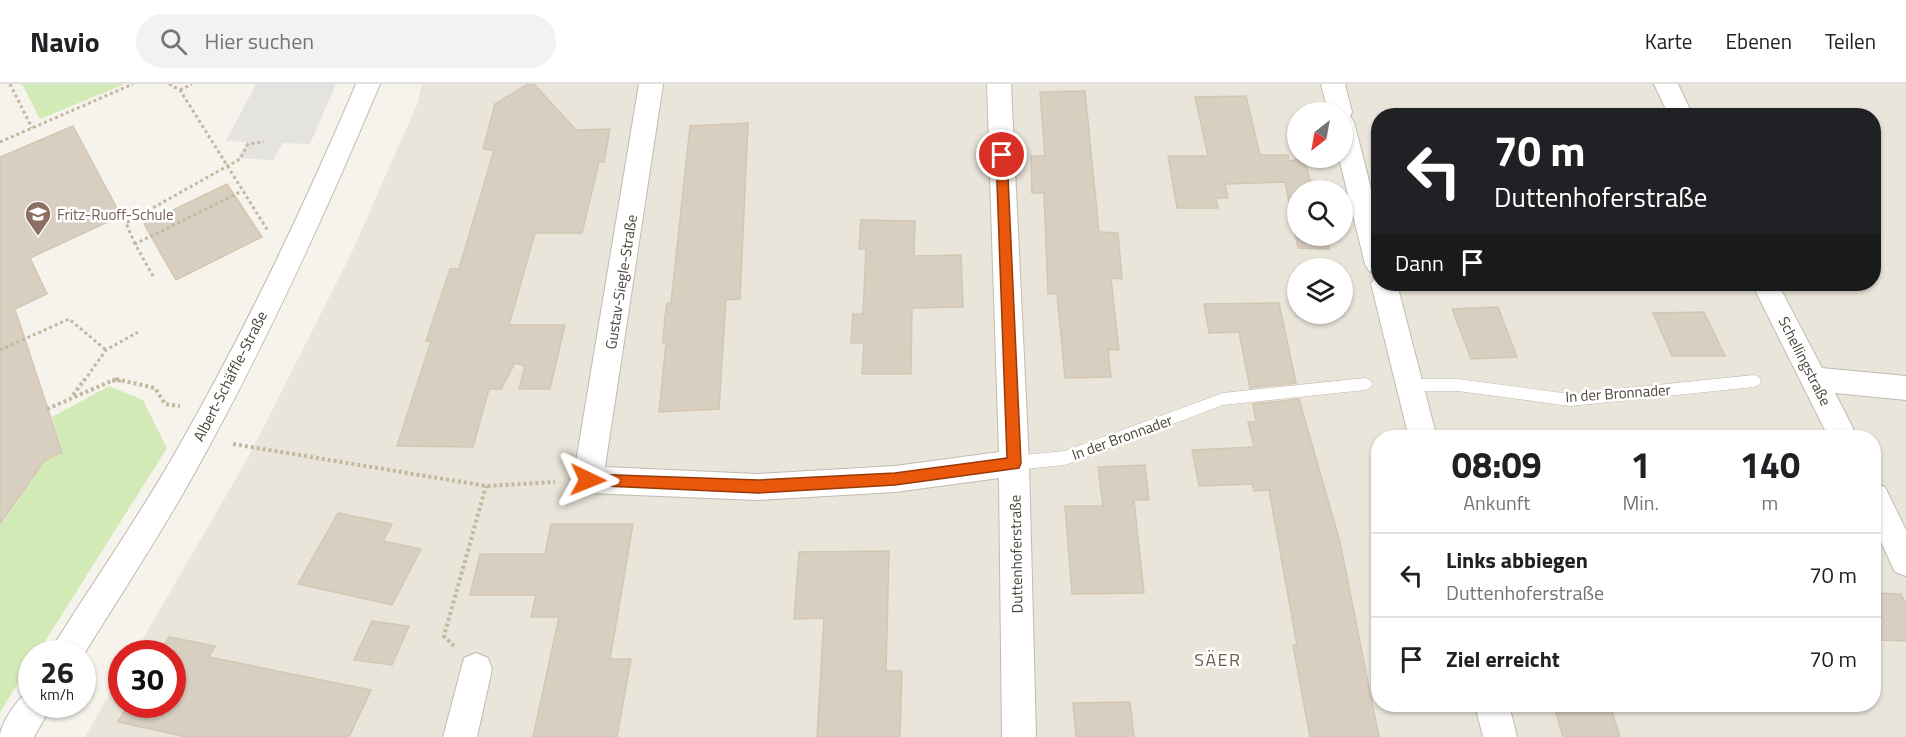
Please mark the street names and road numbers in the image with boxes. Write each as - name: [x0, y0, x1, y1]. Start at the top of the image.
- street label: Gustav-Siegle-Straße: [599, 213, 643, 351]
- street label: Albert-Schäffle-Straße: [187, 307, 273, 445]
- street label: Schellingstraße: [1773, 312, 1837, 410]
- street label: In der Bronnader: [1565, 378, 1671, 408]
- street label: In der Bronnader: [1068, 408, 1176, 466]
- street label: Duttenhoferstraße: [1003, 495, 1029, 613]

